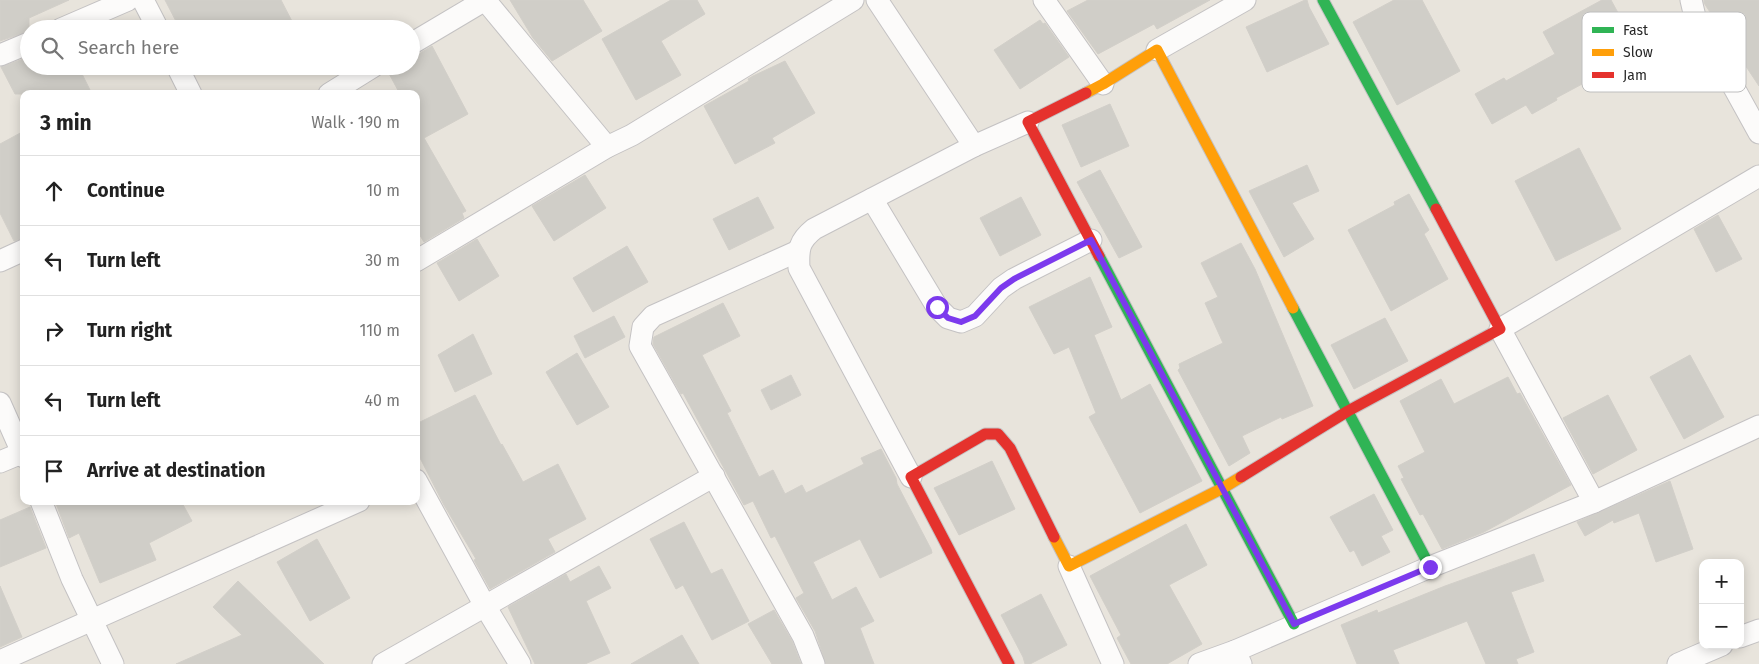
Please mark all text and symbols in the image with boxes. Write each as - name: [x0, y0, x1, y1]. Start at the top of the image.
- legend: [1582, 12, 1746, 92]
- search box: [20, 20, 420, 75]
- text: Fast: [1623, 22, 1649, 39]
- icon: search: [38, 34, 66, 62]
- text: Search here: [78, 36, 179, 59]
- text: Slow: [1623, 44, 1653, 61]
- text: Jam: [1623, 67, 1647, 84]
- text: 3 min: [40, 110, 92, 136]
- text: Walk · 190 m: [311, 113, 400, 132]
- icon: ahead: [40, 177, 68, 205]
- text: Continue: [87, 179, 165, 202]
- text: 10 m: [366, 181, 400, 200]
- icon: left: [40, 247, 68, 275]
- text: Turn left: [87, 249, 161, 272]
- text: 30 m: [365, 251, 400, 270]
- route start: [926, 296, 949, 319]
- icon: right: [40, 317, 68, 345]
- text: Turn right: [87, 319, 172, 342]
- text: 110 m: [359, 321, 400, 340]
- icon: left: [40, 387, 68, 415]
- text: Turn left: [87, 389, 161, 412]
- text: 40 m: [365, 391, 400, 410]
- icon: arrive: [40, 457, 68, 485]
- text: Arrive at destination: [87, 459, 266, 482]
- route end: [1419, 556, 1442, 579]
- map controls: [1699, 559, 1744, 649]
- button: +: [1699, 559, 1744, 604]
- button: −: [1699, 604, 1744, 649]

